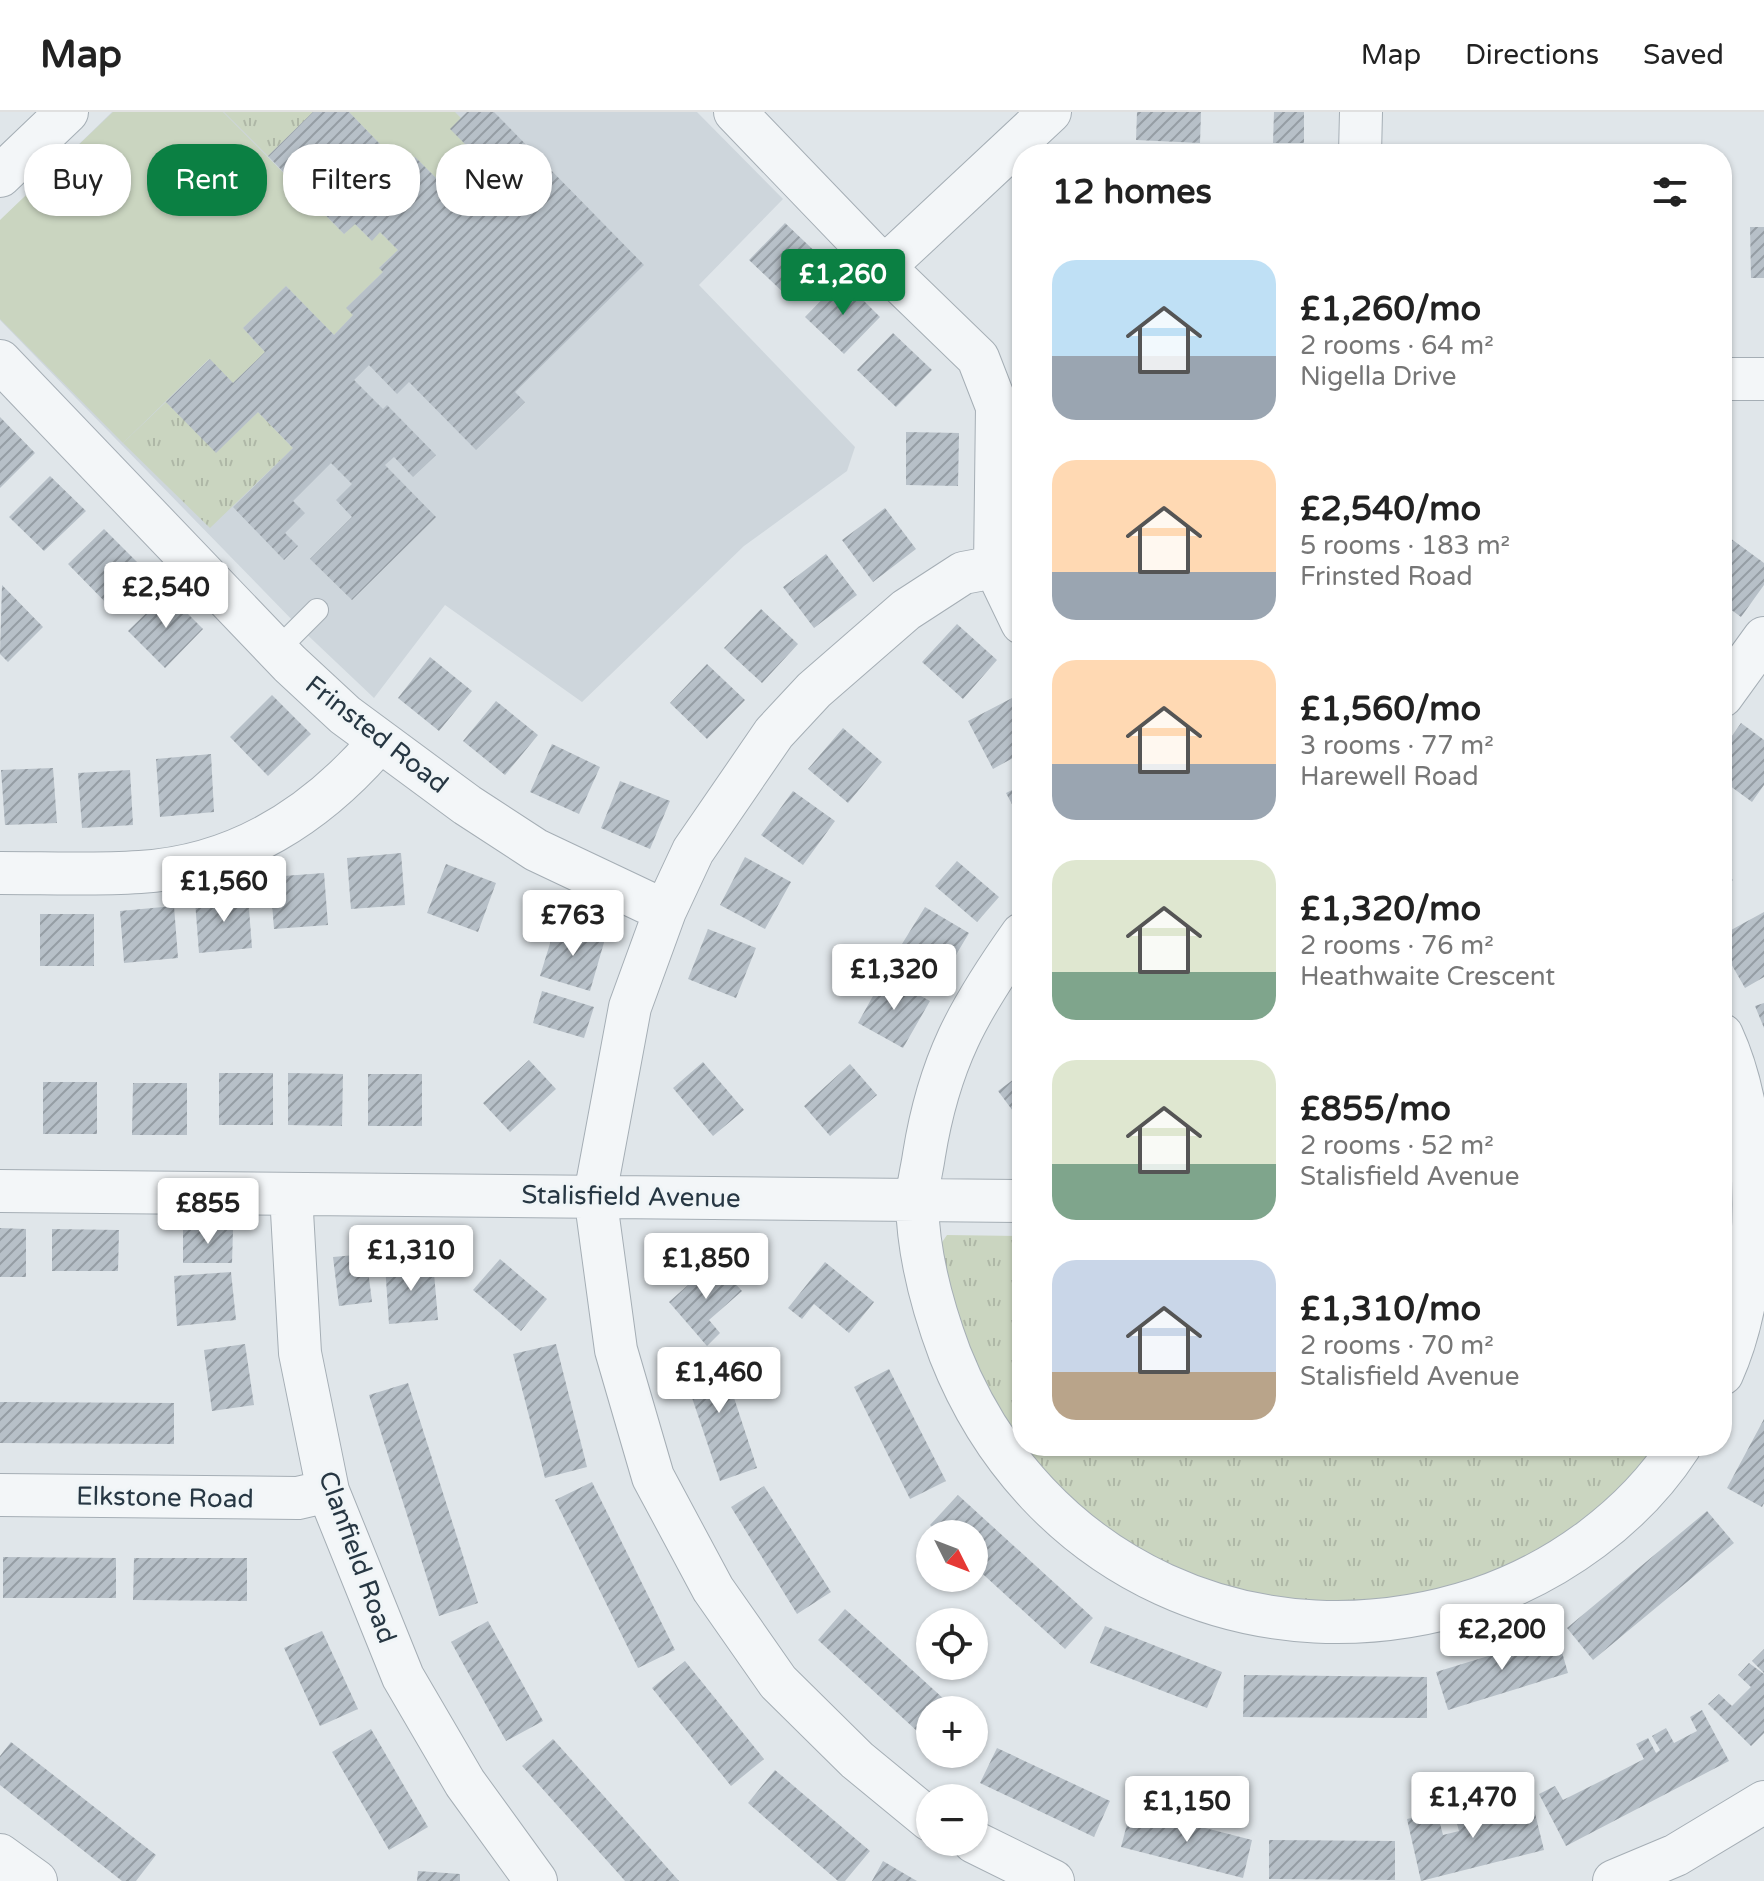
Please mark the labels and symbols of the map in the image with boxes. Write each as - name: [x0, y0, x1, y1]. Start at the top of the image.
- pin: £1,260: [778, 249, 908, 317]
- pin: £2,540: [101, 562, 231, 630]
- street label: Frinsted Road: [299, 669, 454, 800]
- pin: £1,560: [159, 856, 289, 924]
- pin: £763: [526, 890, 620, 958]
- pin: £1,320: [829, 944, 959, 1012]
- pin: £855: [161, 1178, 255, 1246]
- street label: Stalisfield Avenue: [521, 1179, 741, 1214]
- pin: £1,310: [346, 1225, 476, 1293]
- pin: £1,850: [641, 1233, 771, 1301]
- pin: £1,460: [654, 1347, 784, 1415]
- street label: Clanfield Road: [312, 1467, 403, 1647]
- street label: Elkstone Road: [76, 1480, 254, 1515]
- north arrow: [916, 1520, 988, 1592]
- pin: £2,200: [1437, 1604, 1567, 1672]
- pin: £1,470: [1408, 1772, 1538, 1840]
- pin: £1,150: [1122, 1776, 1252, 1844]

